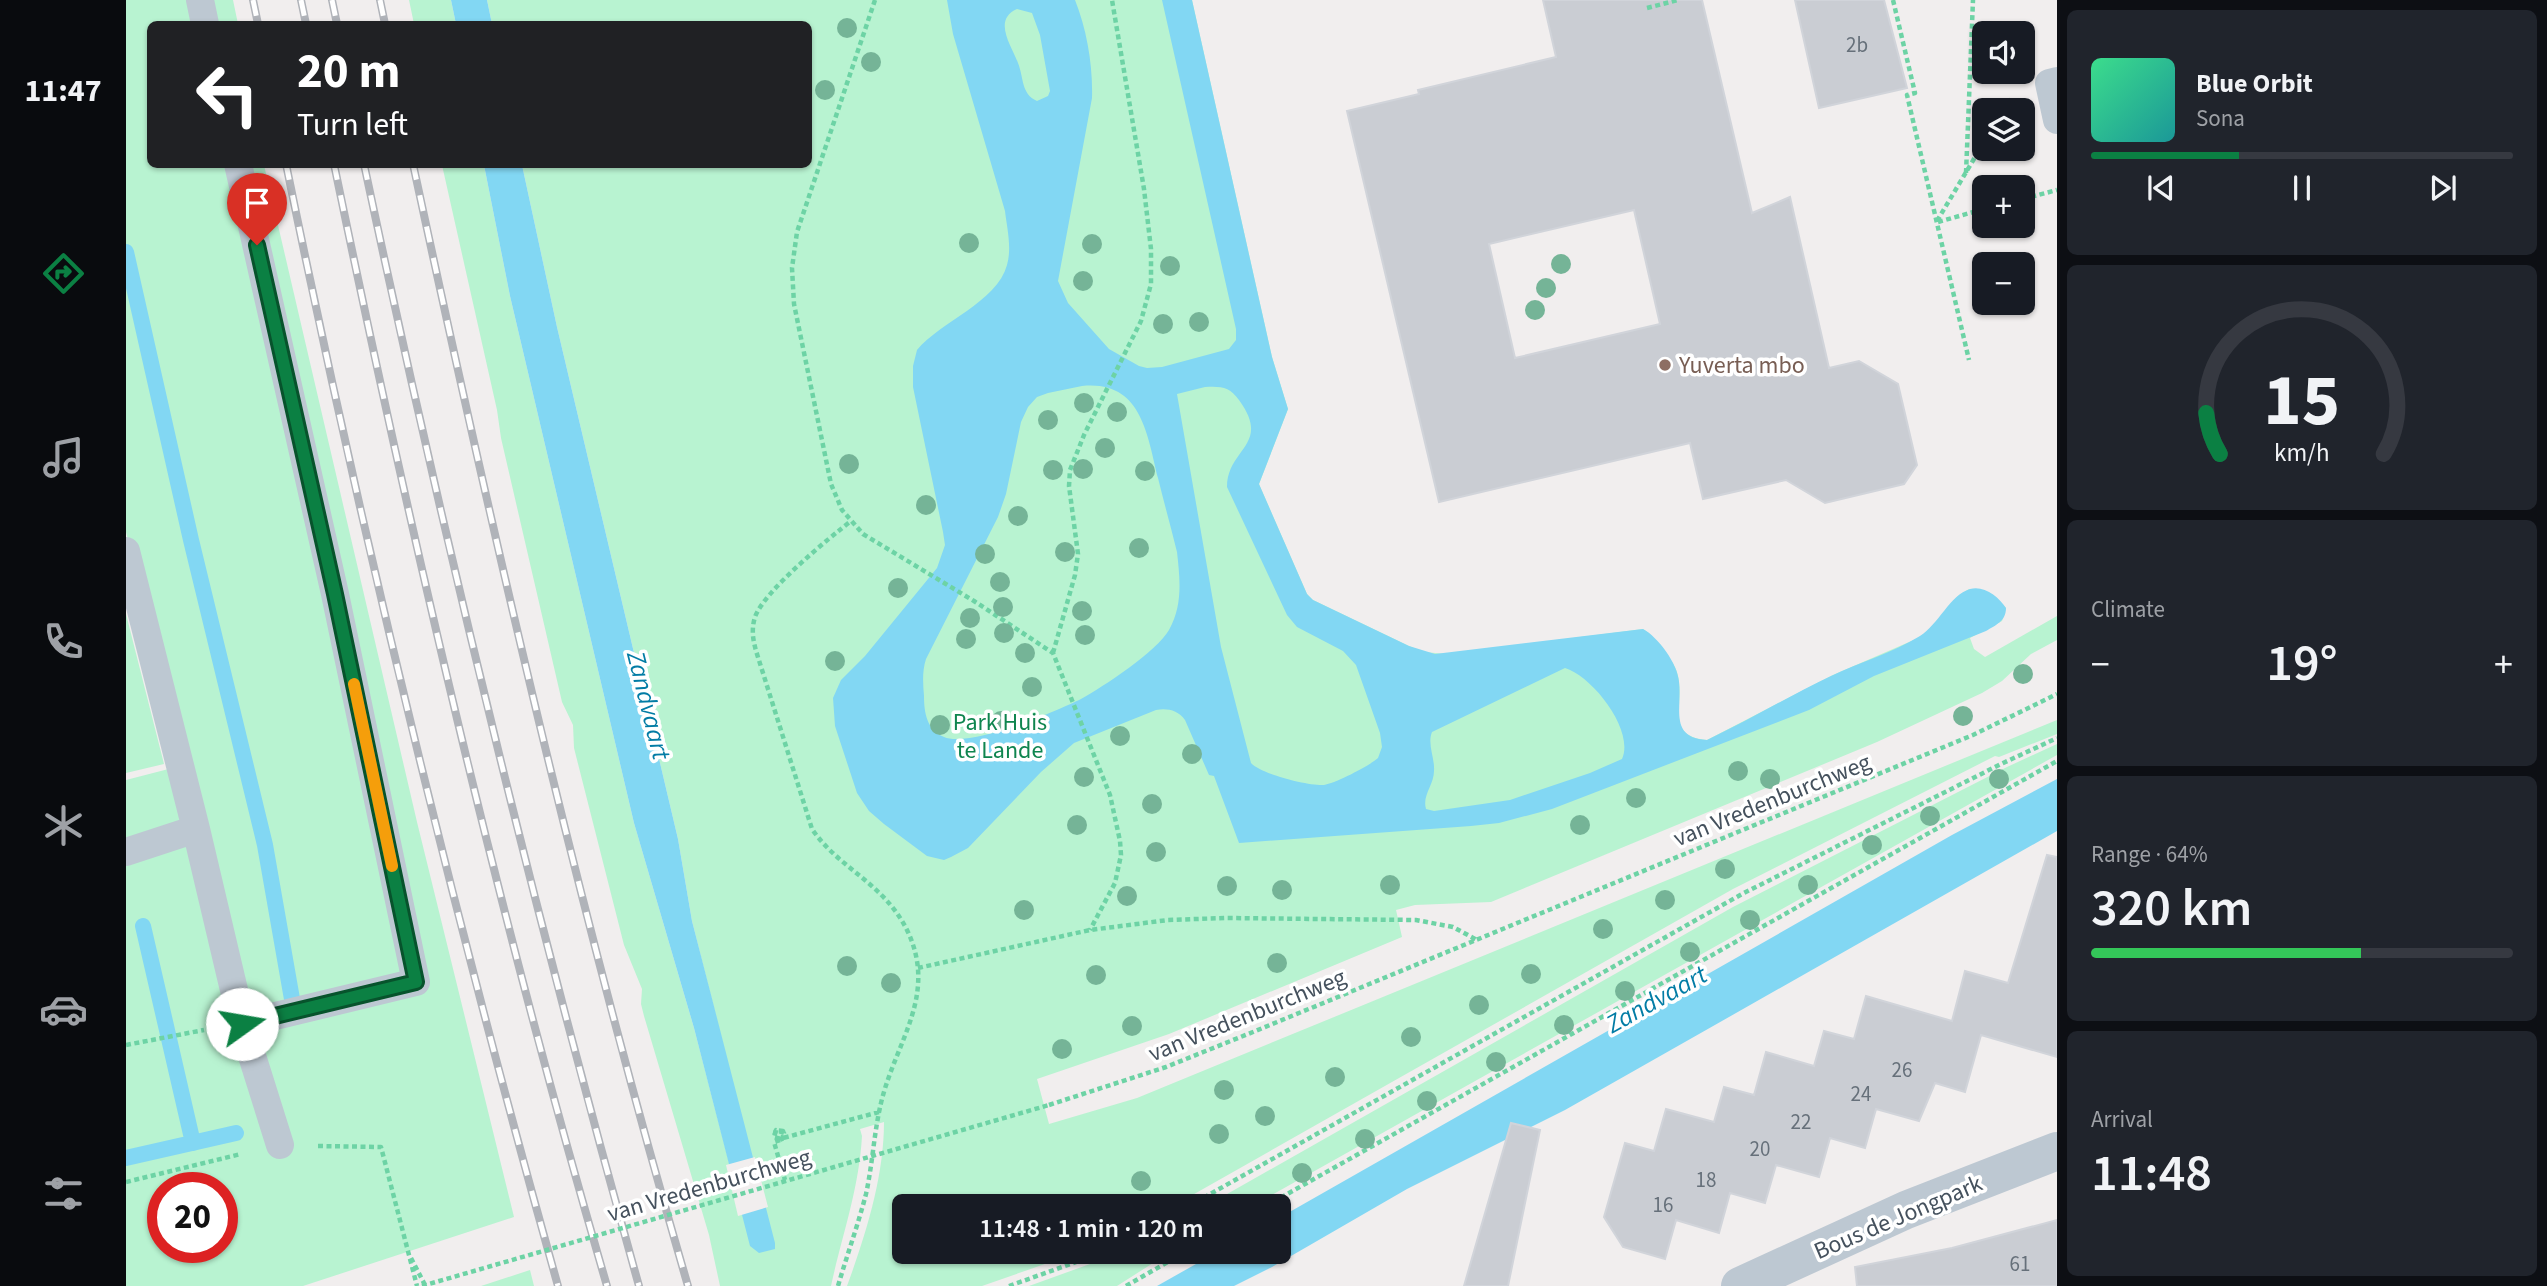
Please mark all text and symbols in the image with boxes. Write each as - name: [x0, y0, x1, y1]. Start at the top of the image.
- map controls: [1972, 21, 2035, 315]
- button: sound: [1972, 21, 2035, 84]
- house number: 2b: [1846, 30, 1868, 60]
- text: 20 m: [297, 37, 401, 107]
- icon: left: [182, 49, 273, 140]
- text: Blue Orbit: [2196, 65, 2313, 102]
- text: 11:47: [24, 68, 102, 114]
- button: layers: [1972, 98, 2035, 161]
- text: Turn left: [297, 102, 408, 148]
- text: Sona: [2196, 102, 2245, 135]
- icon: previous: [2142, 169, 2180, 207]
- icon: pause: [2283, 169, 2321, 207]
- icon: next: [2424, 169, 2462, 207]
- pin: [227, 173, 287, 245]
- button: +: [1972, 175, 2035, 238]
- icon: arrive: [238, 184, 276, 222]
- icon: directions: [39, 249, 88, 298]
- button: −: [1972, 252, 2035, 315]
- place label: Yuverta mbo: [1678, 348, 1805, 383]
- text: 15: [2264, 349, 2340, 453]
- marker: Yuverta mbo: [1657, 357, 1673, 373]
- icon: music: [39, 433, 88, 482]
- text: km/h: [2274, 435, 2330, 471]
- text: Climate: [2091, 593, 2165, 626]
- icon: phone: [39, 617, 88, 666]
- text: 19°: [2266, 627, 2338, 701]
- text: −: [2091, 638, 2110, 692]
- text: +: [2494, 638, 2513, 692]
- water label: Zandvaart: [617, 646, 680, 764]
- park label: Park Huis te Lande: [953, 705, 1047, 768]
- street label: van Vredenburchweg: [1668, 745, 1876, 856]
- icon: climate: [39, 801, 88, 850]
- text: Range · 64%: [2091, 838, 2208, 871]
- text: 320 km: [2091, 872, 2252, 946]
- water label: Zandvaart: [1598, 956, 1714, 1043]
- street label: van Vredenburchweg: [1143, 960, 1351, 1071]
- icon: car: [39, 985, 88, 1034]
- position arrow: [205, 987, 279, 1061]
- house number: 26: [1892, 1055, 1912, 1085]
- house number: 24: [1851, 1079, 1871, 1109]
- text: Arrival: [2091, 1103, 2153, 1136]
- house number: 22: [1791, 1107, 1811, 1137]
- house number: 20: [1750, 1134, 1770, 1164]
- text: 11:48: [2091, 1137, 2212, 1211]
- street label: van Vredenburchweg: [603, 1140, 815, 1231]
- house number: 18: [1696, 1165, 1716, 1195]
- street label: Bous de Jongpark: [1808, 1166, 1988, 1269]
- icon: filters: [39, 1169, 88, 1218]
- speed limit sign: 20: [147, 1172, 238, 1263]
- house number: 16: [1653, 1190, 1673, 1220]
- text: 11:48 · 1 min · 120 m: [979, 1210, 1204, 1247]
- house number: 61: [2010, 1249, 2030, 1279]

